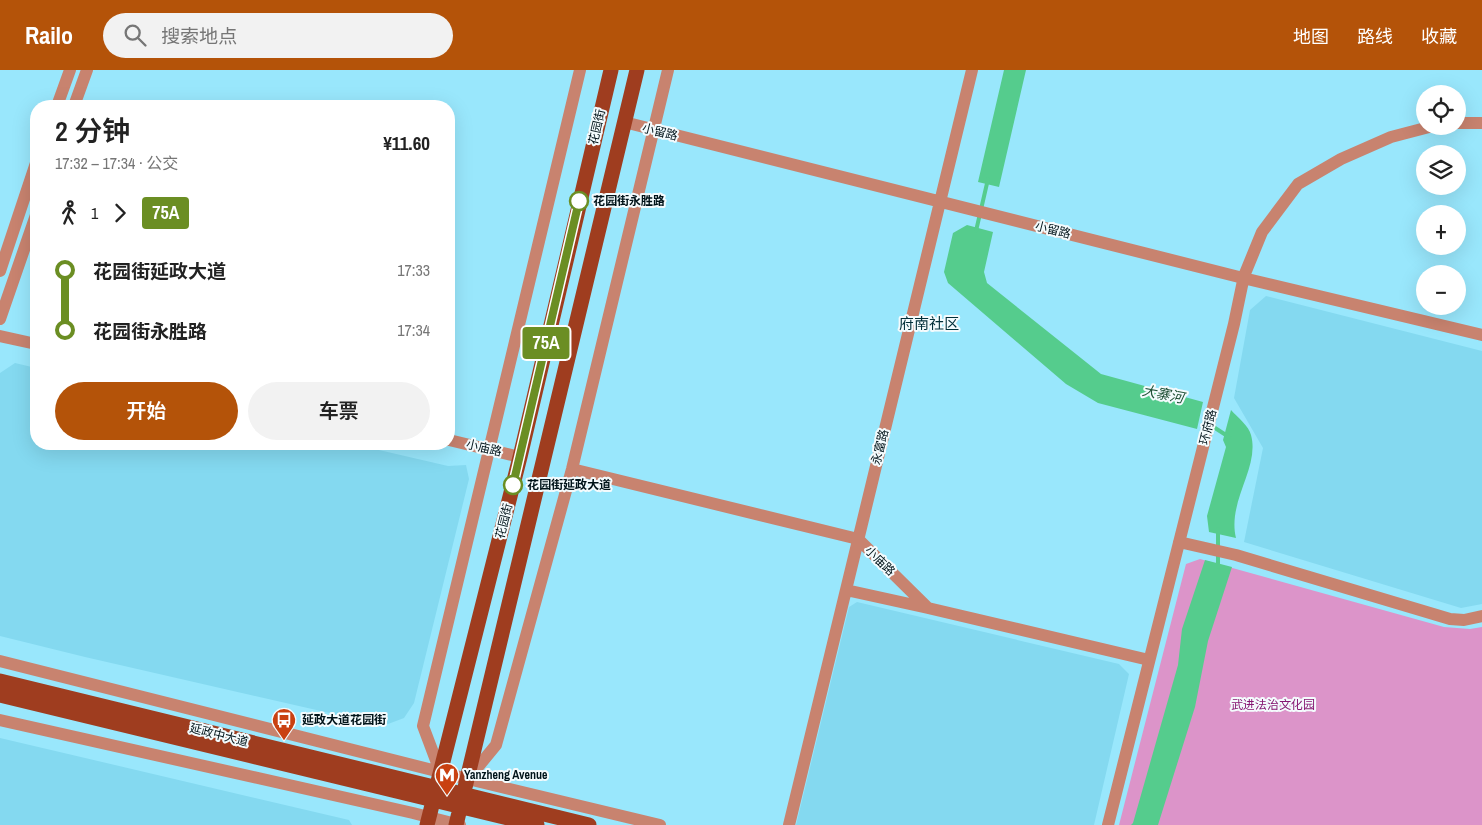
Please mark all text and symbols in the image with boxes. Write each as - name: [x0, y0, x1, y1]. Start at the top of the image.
- search box: [103, 13, 453, 58]
- text: Railo: [25, 19, 73, 51]
- icon: search: [121, 21, 149, 49]
- text: 搜索地点: [161, 23, 237, 49]
- text: 地图: [1293, 24, 1329, 49]
- text: 路线: [1357, 24, 1393, 49]
- text: 收藏: [1421, 24, 1457, 49]
- map controls: [1416, 85, 1466, 315]
- button: locate: [1416, 85, 1466, 135]
- street label: 花园街: [585, 108, 609, 146]
- text: 2 分钟: [55, 112, 130, 150]
- street label: 小留路: [641, 120, 679, 144]
- text: ¥11.60: [383, 130, 430, 156]
- button: layers: [1416, 145, 1466, 195]
- text: 17:32 – 17:34 · 公交: [55, 152, 178, 174]
- marker: 花园街永胜路: [569, 191, 589, 211]
- place label: 花园街永胜路: [593, 193, 665, 209]
- icon: walk: [55, 199, 83, 227]
- icon: forward: [106, 199, 134, 227]
- text: 75A: [152, 200, 179, 225]
- text: 1: [91, 202, 98, 224]
- button: +: [1416, 205, 1466, 255]
- street label: 小留路: [1034, 218, 1072, 242]
- text: 花园街延政大道: [93, 258, 226, 284]
- text: 17:33: [397, 259, 430, 281]
- button: −: [1416, 265, 1466, 315]
- district label: 府南社区: [899, 313, 959, 334]
- text: 花园街永胜路: [93, 318, 207, 344]
- text: 17:34: [397, 319, 430, 341]
- line badge: 75A: [517, 327, 575, 359]
- text: 75A: [532, 330, 560, 355]
- water label: 大寨河: [1141, 381, 1188, 407]
- button: 开始: [55, 382, 238, 440]
- button: 车票: [248, 382, 430, 440]
- street label: 环府路: [1196, 408, 1220, 446]
- street label: 永富路: [868, 428, 892, 466]
- street label: 小庙路: [465, 436, 503, 460]
- marker: 花园街延政大道: [503, 475, 523, 495]
- place label: 花园街延政大道: [527, 477, 611, 493]
- street label: 花园街: [492, 502, 516, 540]
- street label: 小庙路: [861, 543, 899, 579]
- park label: 武进法治文化园: [1231, 697, 1315, 713]
- bus stop icon: 延政大道花园街: [271, 707, 297, 741]
- place label: 延政大道花园街: [302, 712, 386, 728]
- street label: 延政中大道: [188, 720, 250, 750]
- metro station icon: Yanzheng Avenue: [434, 762, 460, 796]
- place label: Yanzheng Avenue: [464, 767, 548, 783]

